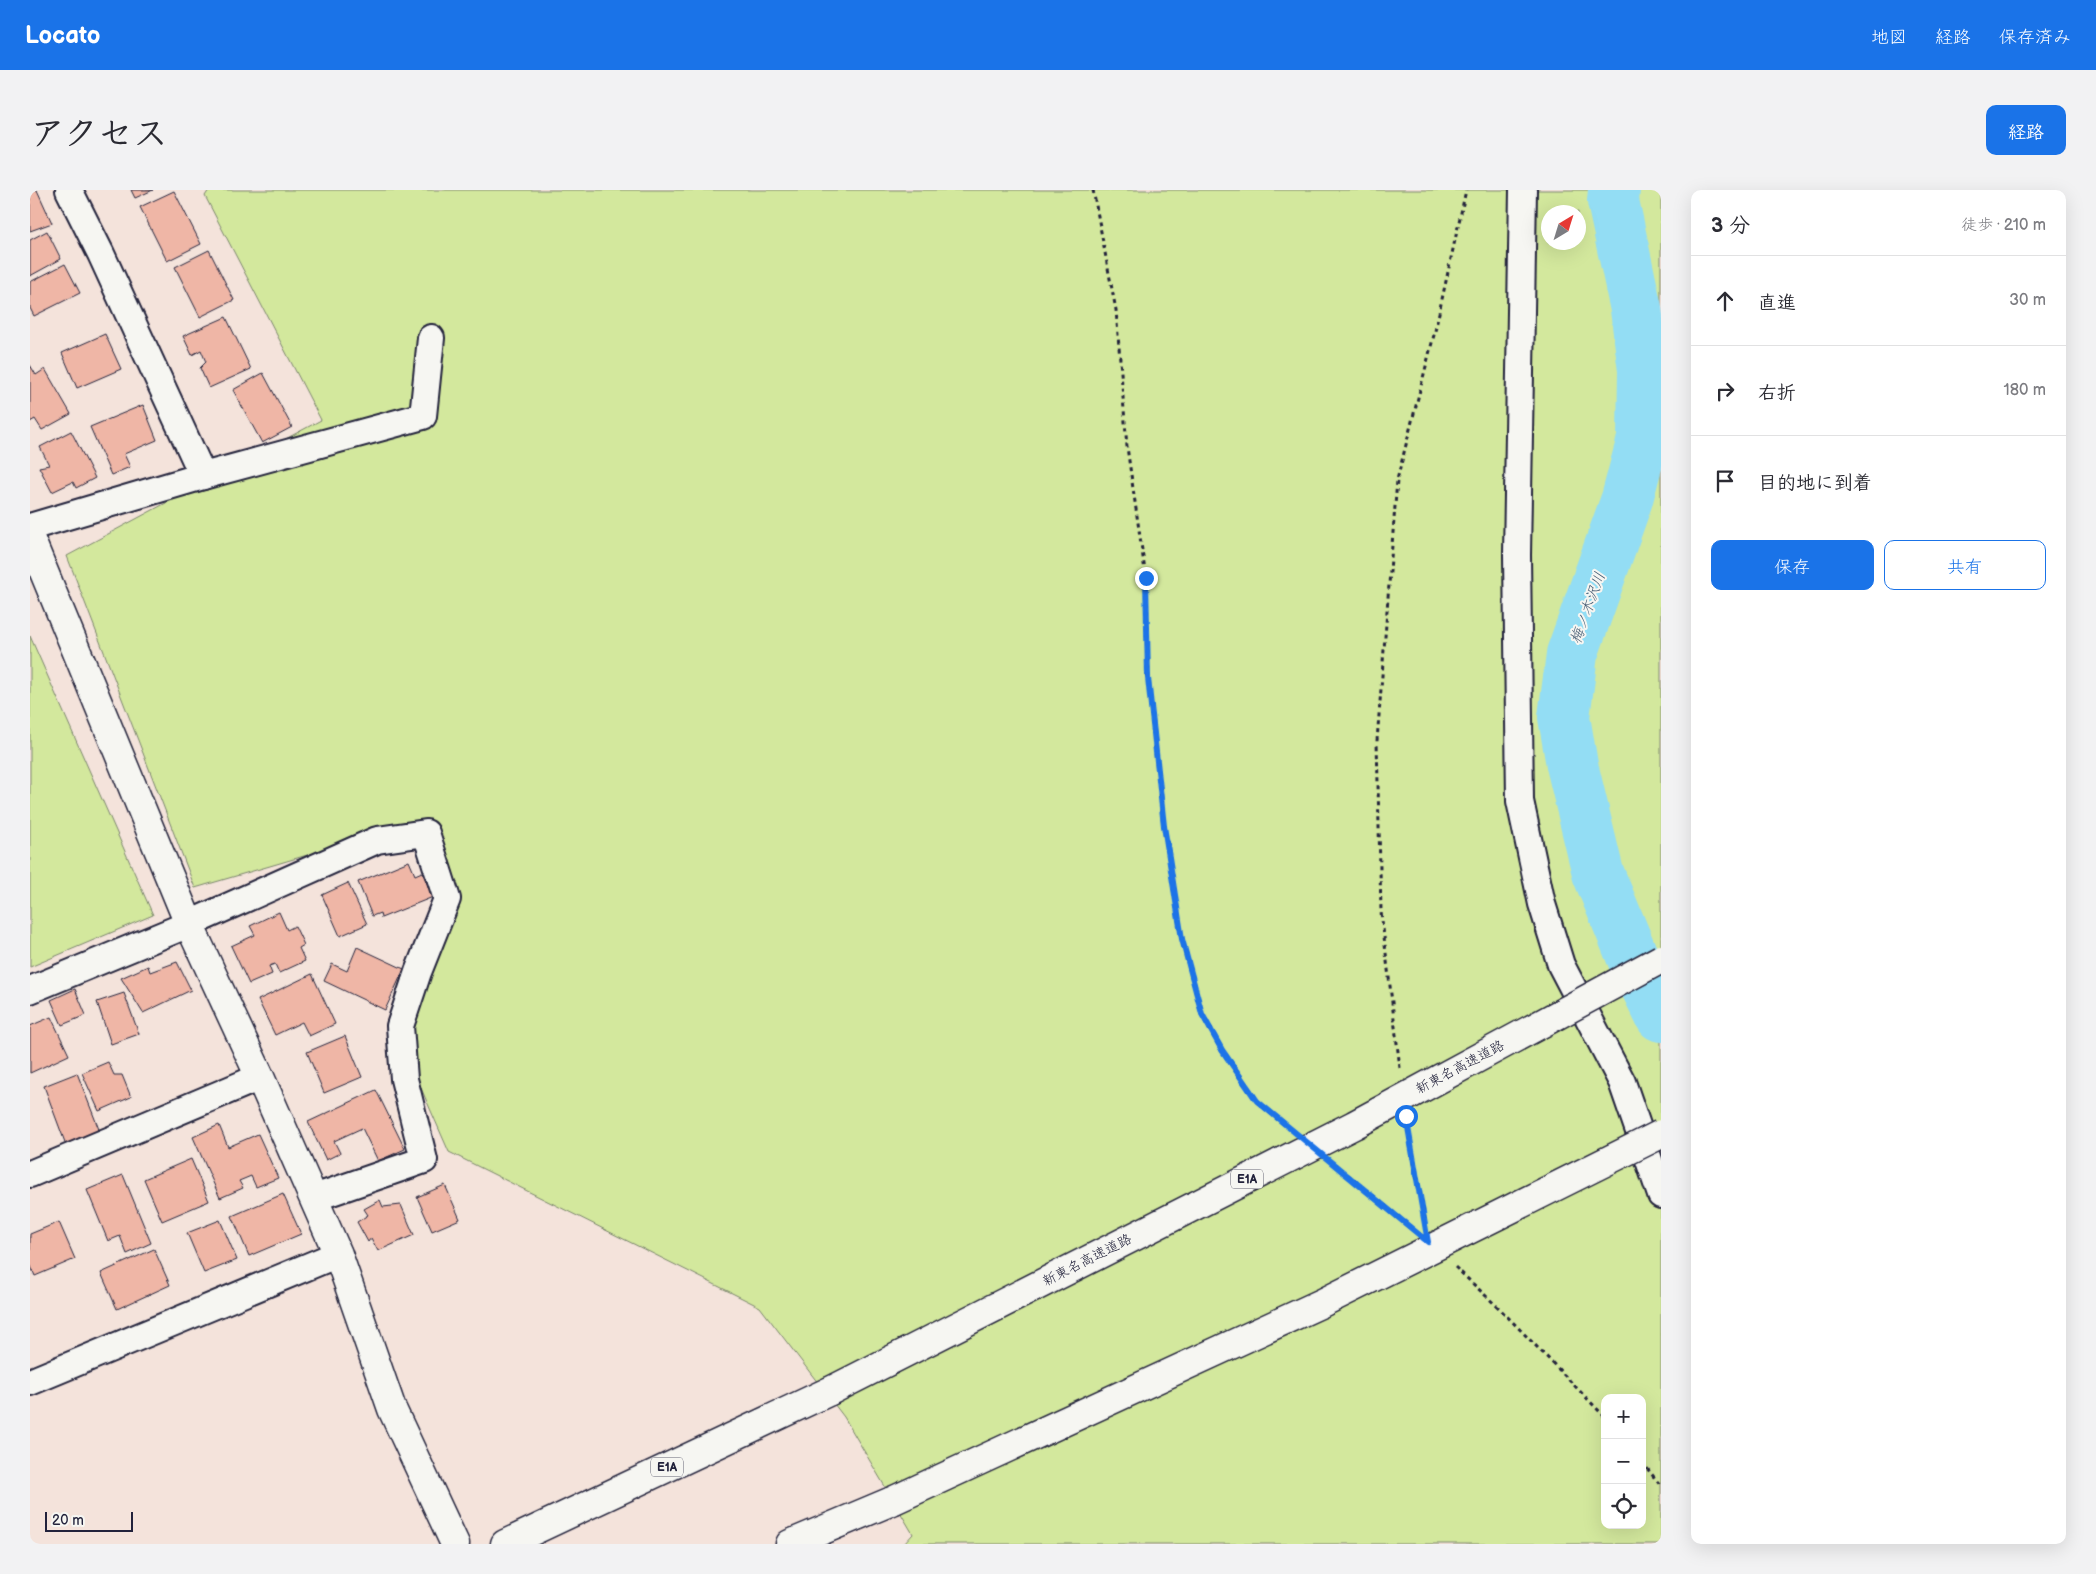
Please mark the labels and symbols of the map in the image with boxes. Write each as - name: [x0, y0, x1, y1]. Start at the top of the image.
- north arrow: [1541, 205, 1586, 250]
- route end: [1135, 567, 1158, 590]
- water label: 梅ノ木沢川: [1566, 570, 1610, 646]
- street label: 新東名高速道路: [1413, 1036, 1507, 1098]
- route start: [1395, 1105, 1418, 1128]
- road number: E1A: [1231, 1170, 1263, 1189]
- street label: 新東名高速道路: [1039, 1230, 1135, 1290]
- road number: E1A: [651, 1458, 683, 1476]
- scale bar: [45, 1509, 132, 1532]

